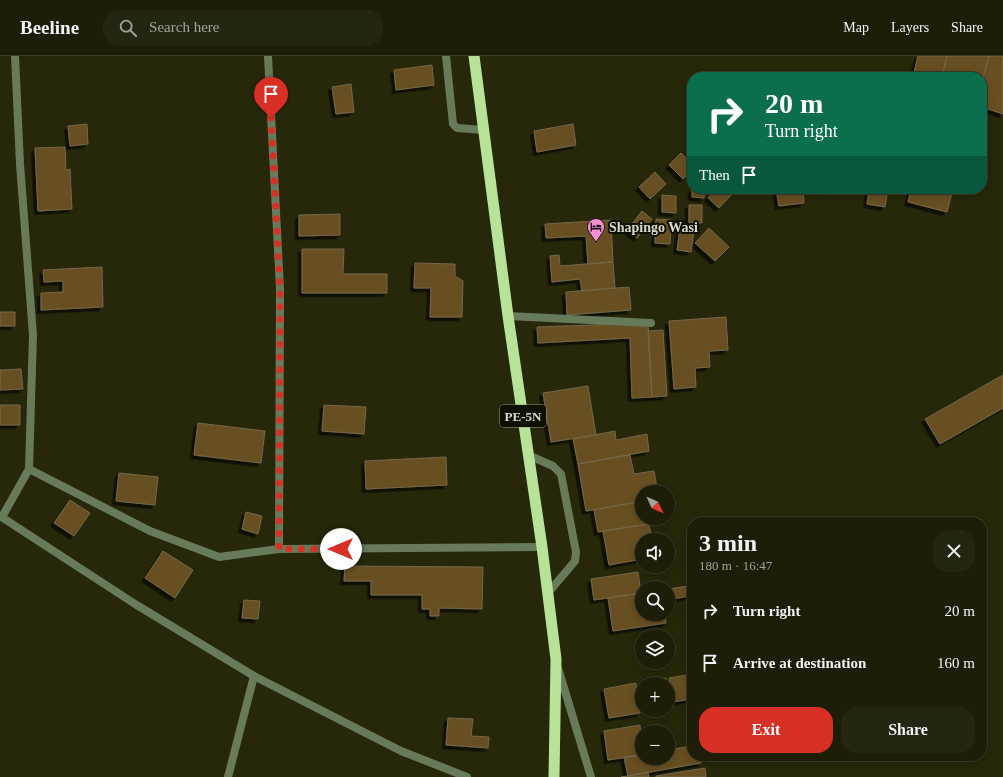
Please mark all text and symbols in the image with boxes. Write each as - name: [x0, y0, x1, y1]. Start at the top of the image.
- search box: [103, 10, 383, 46]
- text: Beeline: [20, 17, 79, 38]
- icon: search: [117, 17, 139, 39]
- text: Search here: [149, 19, 219, 35]
- text: Map: [843, 20, 869, 35]
- text: Layers: [891, 20, 929, 35]
- text: Share: [951, 20, 983, 35]
- pin: [254, 77, 288, 118]
- icon: arrive: [260, 83, 282, 105]
- icon: right: [699, 88, 751, 140]
- text: 20 m: [765, 88, 823, 119]
- text: Turn right: [765, 121, 838, 141]
- icon: arrive: [738, 164, 760, 186]
- text: Then: [699, 167, 730, 183]
- hotel icon: Shapingo Wasi: [586, 217, 606, 242]
- place label: Shapingo Wasi: [609, 220, 698, 235]
- road number: PE-5N: [500, 405, 546, 427]
- north arrow: [635, 485, 675, 525]
- map controls: [635, 485, 675, 765]
- position arrow: [320, 528, 362, 570]
- text: 3 min: [699, 530, 757, 556]
- button: close: [933, 530, 975, 572]
- button: sound: [635, 533, 675, 573]
- text: 180 m · 16:47: [699, 558, 772, 573]
- button: search: [635, 581, 675, 621]
- icon: right: [699, 600, 721, 622]
- text: Turn right: [733, 603, 800, 619]
- text: 20 m: [945, 603, 975, 619]
- button: layers: [635, 629, 675, 669]
- icon: arrive: [699, 652, 721, 674]
- text: Arrive at destination: [733, 655, 866, 671]
- text: 160 m: [937, 655, 975, 671]
- button: +: [635, 677, 675, 717]
- button: Exit: [699, 707, 833, 753]
- button: Share: [841, 707, 975, 753]
- button: −: [635, 725, 675, 765]

